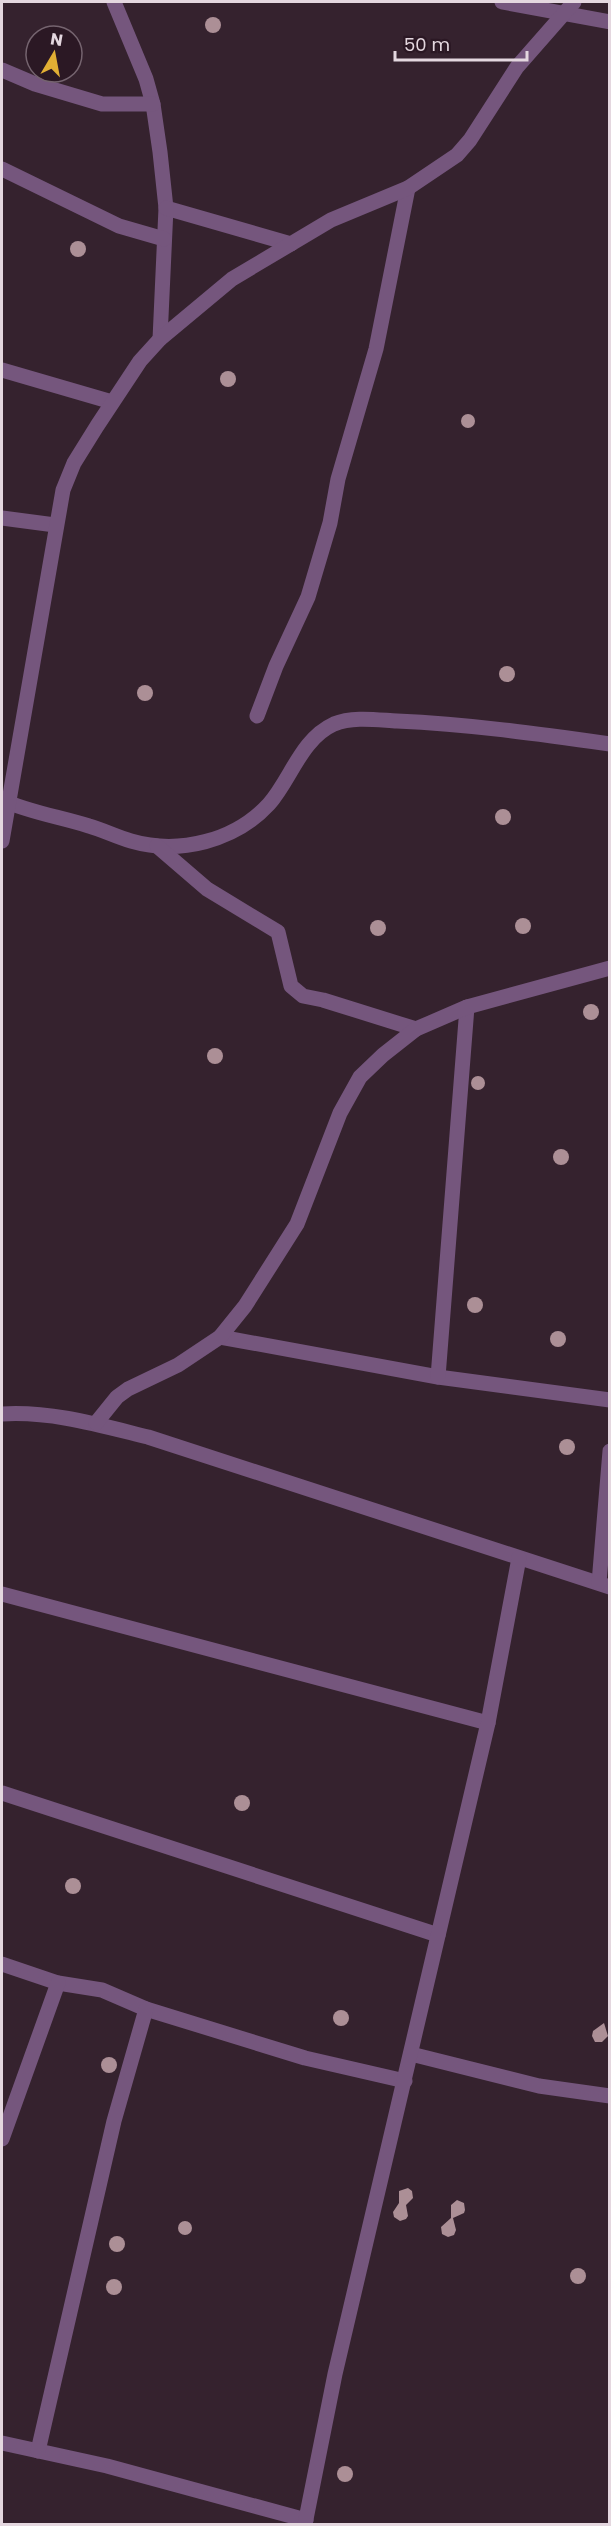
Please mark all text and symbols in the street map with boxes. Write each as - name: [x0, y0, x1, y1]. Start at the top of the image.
- north arrow: [24, 24, 84, 84]
- scale bar: [395, 24, 527, 62]
- text: N: [49, 27, 64, 52]
- text: 50 m: [404, 32, 450, 57]

